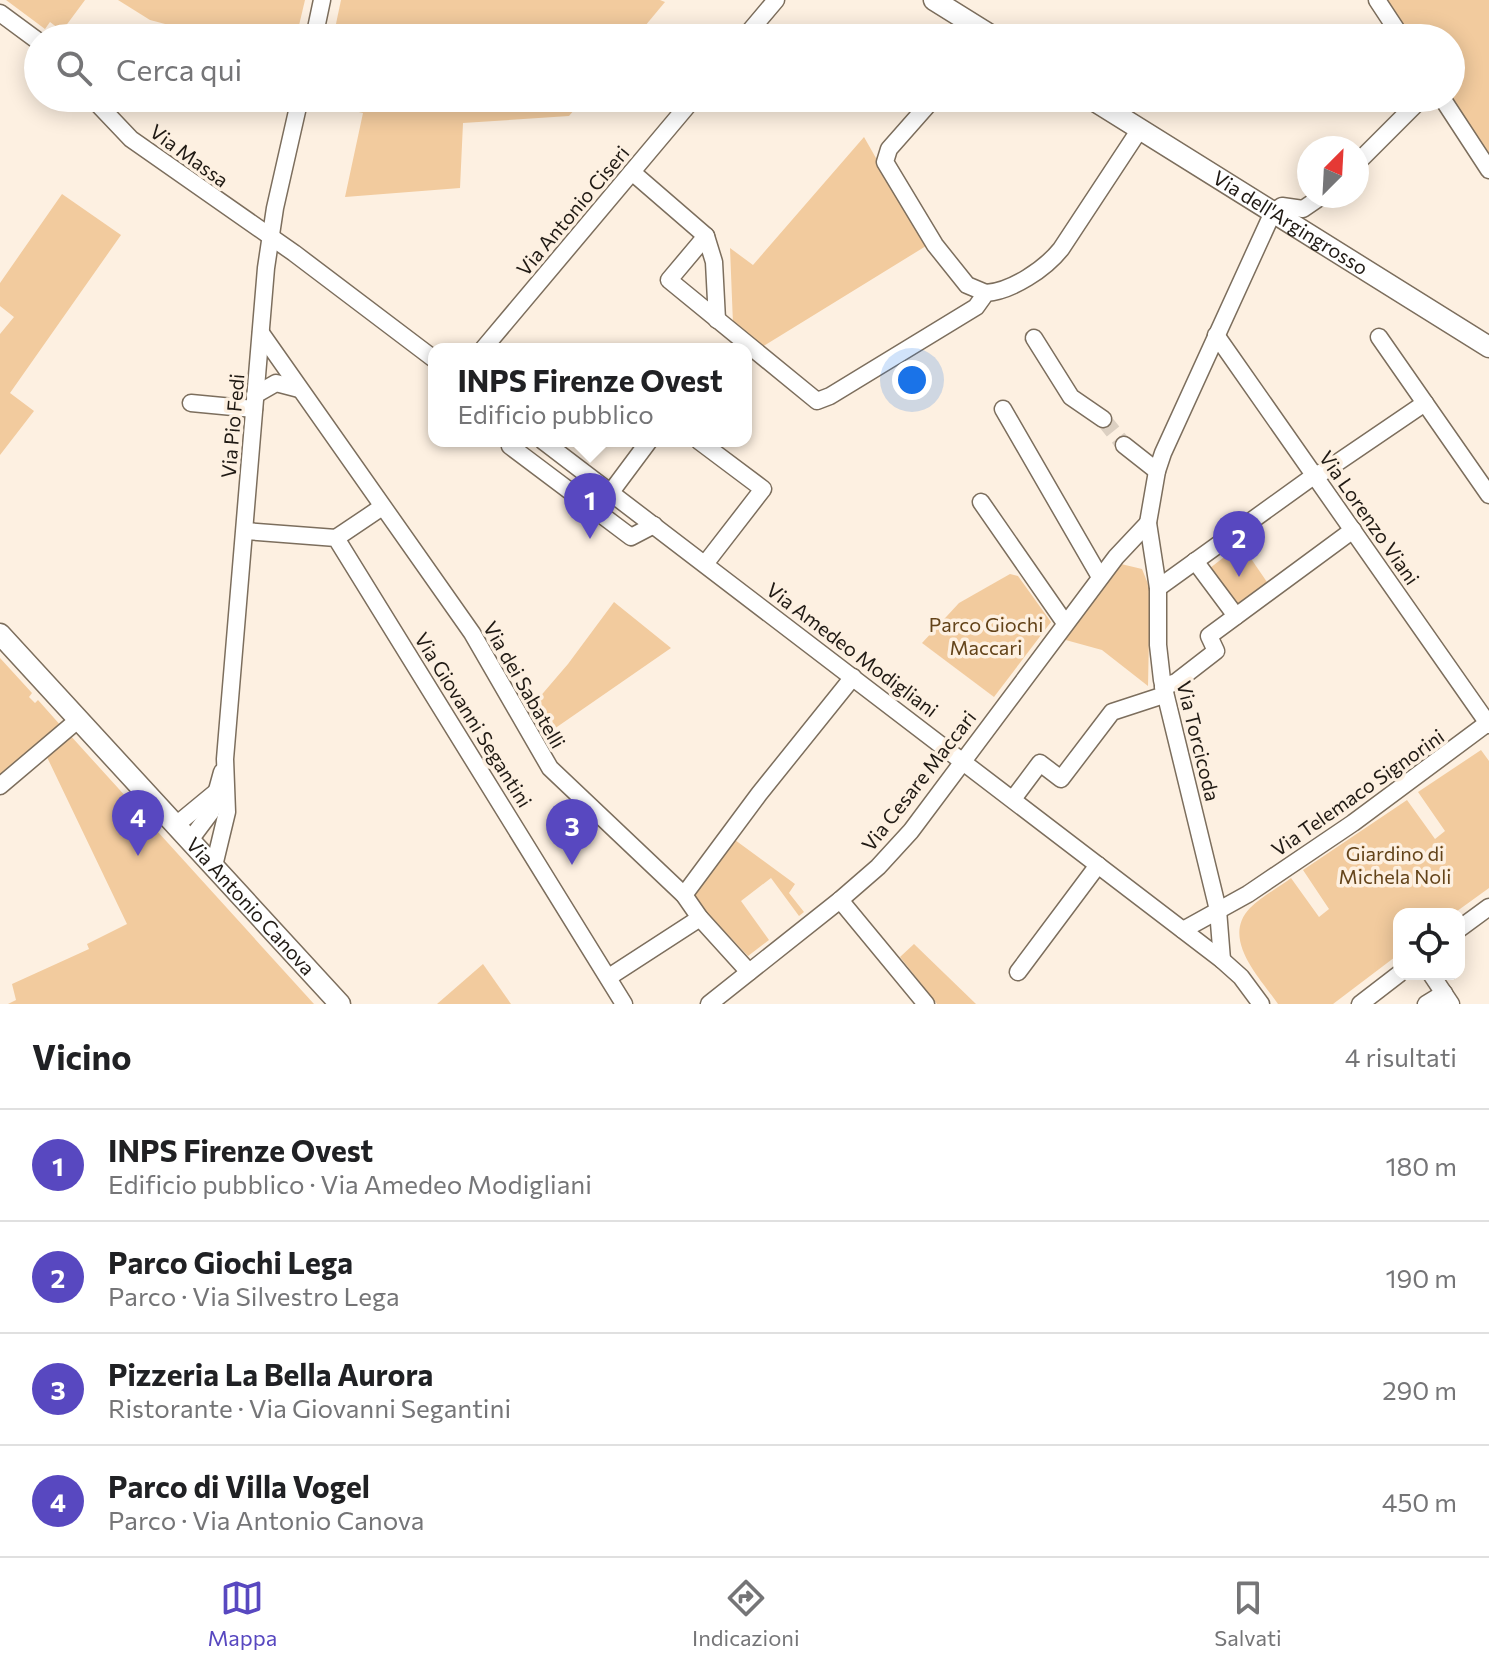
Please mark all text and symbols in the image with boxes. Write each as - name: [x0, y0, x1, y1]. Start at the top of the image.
- search box: [24, 24, 1465, 112]
- icon: search: [52, 46, 96, 90]
- text: Cerca qui: [116, 50, 242, 87]
- street label: Via Massa: [146, 119, 234, 192]
- north arrow: [1297, 136, 1369, 208]
- street label: Via Antonio Ciseri: [511, 140, 634, 280]
- street label: Via dell'Argingrosso: [1209, 165, 1373, 279]
- popup: [428, 343, 752, 447]
- your location: [892, 360, 932, 400]
- text: INPS Firenze Ovest: [457, 361, 723, 398]
- street label: Via Pio Fedi: [215, 373, 249, 479]
- text: Edificio pubblico: [457, 398, 654, 429]
- street label: Via Lorenzo Viani: [1315, 446, 1425, 589]
- pin: 1: [564, 473, 616, 539]
- pin: 2: [1213, 511, 1265, 577]
- street label: Via Amedeo Modigliani: [762, 577, 943, 722]
- park label: Parco Giochi Maccari: [929, 612, 1043, 659]
- street label: Via dei Sabatelli: [479, 617, 571, 752]
- street label: Via Giovanni Segantini: [410, 628, 537, 811]
- street label: Via Torcicoda: [1172, 678, 1225, 803]
- street label: Via Cesare Maccari: [856, 705, 981, 855]
- street label: Via Telemaco Signorini: [1267, 724, 1448, 861]
- pin: 4: [112, 790, 164, 856]
- pin: 3: [546, 799, 598, 865]
- street label: Via Antonio Canova: [182, 832, 320, 980]
- park label: Giardino di Michela Noli: [1339, 841, 1451, 888]
- map controls: [1393, 908, 1465, 980]
- button: locate: [1393, 908, 1465, 980]
- text: Vicino: [32, 1035, 132, 1077]
- text: 4 risultati: [1345, 1041, 1457, 1072]
- text: INPS Firenze Ovest: [108, 1131, 373, 1168]
- text: 1: [52, 1150, 64, 1181]
- text: 180 m: [1385, 1150, 1457, 1181]
- text: Edificio pubblico · Via Amedeo Modigliani: [108, 1168, 592, 1199]
- text: Parco Giochi Lega: [108, 1243, 353, 1280]
- text: 2: [51, 1262, 65, 1293]
- text: 190 m: [1385, 1262, 1457, 1293]
- text: Parco · Via Silvestro Lega: [108, 1280, 400, 1311]
- text: Pizzeria La Bella Aurora: [108, 1355, 433, 1392]
- text: 3: [50, 1374, 66, 1405]
- text: 290 m: [1382, 1374, 1457, 1405]
- text: Ristorante · Via Giovanni Segantini: [108, 1392, 511, 1423]
- text: Parco di Villa Vogel: [108, 1467, 370, 1504]
- text: 4: [50, 1486, 66, 1517]
- text: 450 m: [1382, 1486, 1457, 1517]
- text: Parco · Via Antonio Canova: [108, 1504, 424, 1535]
- tab: Mappa: [207, 1576, 277, 1651]
- tab: Indicazioni: [692, 1576, 800, 1651]
- tab: Salvati: [1214, 1576, 1282, 1651]

